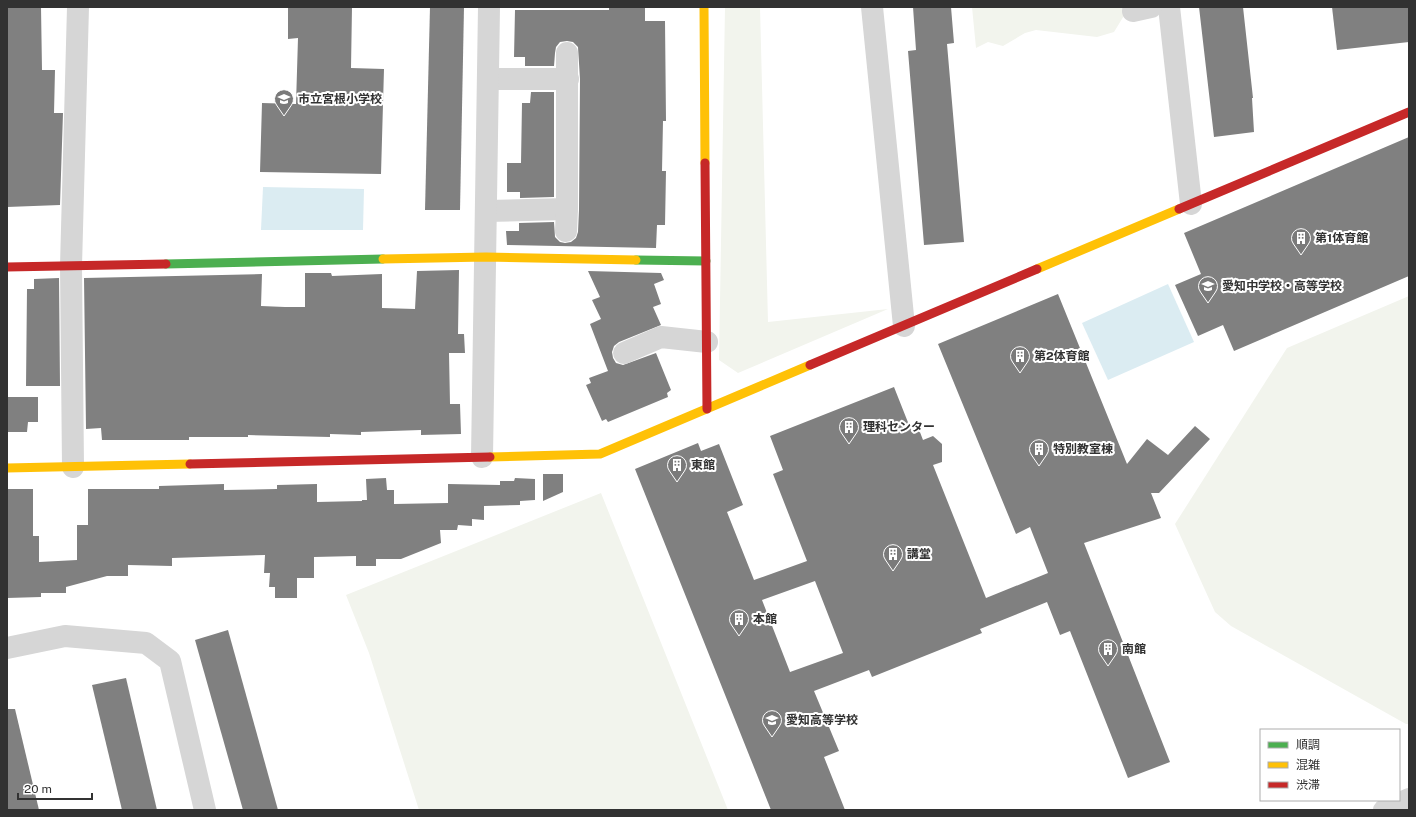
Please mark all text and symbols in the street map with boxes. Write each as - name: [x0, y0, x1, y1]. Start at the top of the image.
- school or university icon: 市立宮根小学校: [273, 88, 295, 116]
- place label: 市立宮根小学校: [298, 92, 382, 106]
- building icon: 第1体育館: [1290, 227, 1312, 255]
- place label: 第1体育館: [1315, 231, 1368, 245]
- school or university icon: 愛知中学校・高等学校: [1197, 275, 1219, 303]
- place label: 愛知中学校・高等学校: [1222, 279, 1342, 293]
- building icon: 第2体育館: [1009, 345, 1031, 373]
- place label: 第2体育館: [1034, 349, 1090, 363]
- building icon: 理科センター: [838, 416, 860, 444]
- place label: 理科センター: [863, 420, 935, 434]
- building icon: 特別教室棟: [1028, 438, 1050, 466]
- place label: 特別教室棟: [1053, 442, 1113, 456]
- building icon: 東館: [666, 454, 688, 482]
- place label: 東館: [691, 458, 715, 472]
- building icon: 講堂: [882, 543, 904, 571]
- place label: 講堂: [907, 547, 931, 561]
- building icon: 本館: [728, 608, 750, 636]
- place label: 本館: [753, 612, 777, 626]
- building icon: 南館: [1097, 638, 1119, 666]
- place label: 南館: [1122, 642, 1146, 656]
- school or university icon: 愛知高等学校: [761, 709, 783, 737]
- place label: 愛知高等学校: [786, 713, 858, 727]
- legend: [1260, 729, 1400, 801]
- text: 順調: [1296, 738, 1320, 752]
- text: 混雑: [1296, 758, 1320, 772]
- scale bar: [18, 775, 92, 801]
- text: 渋滞: [1296, 778, 1320, 792]
- text: 20 m: [24, 782, 52, 796]

